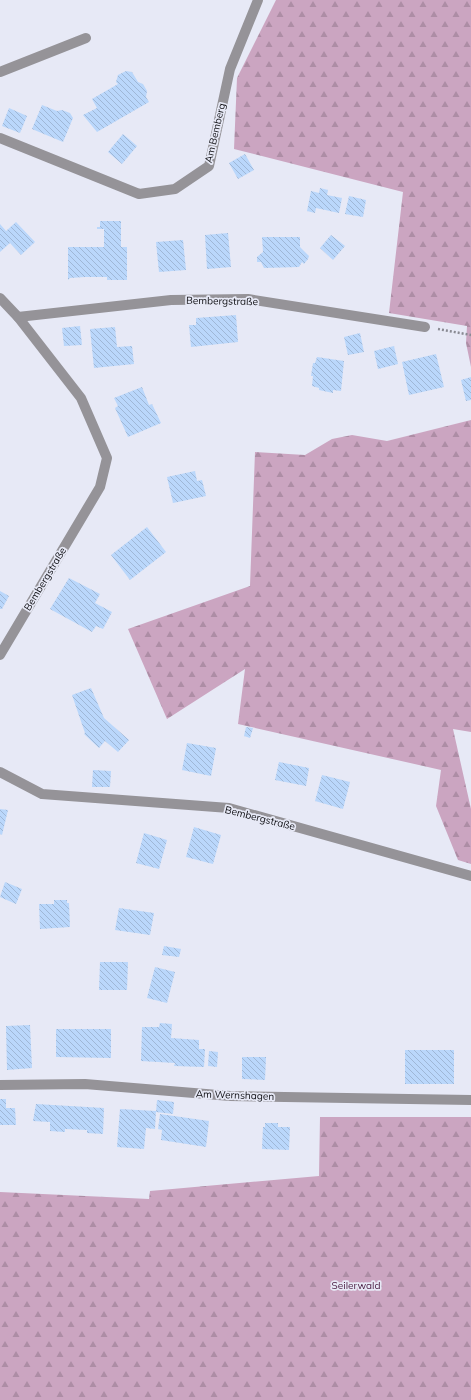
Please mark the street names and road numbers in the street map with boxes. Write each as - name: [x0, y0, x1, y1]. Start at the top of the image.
- street label: Am Bemberg: [202, 102, 228, 164]
- street label: Bembergstraße: [186, 294, 258, 308]
- street label: Bembergstraße: [21, 545, 69, 613]
- street label: Bembergstraße: [224, 803, 296, 833]
- street label: Am Wernshagen: [196, 1087, 275, 1103]

